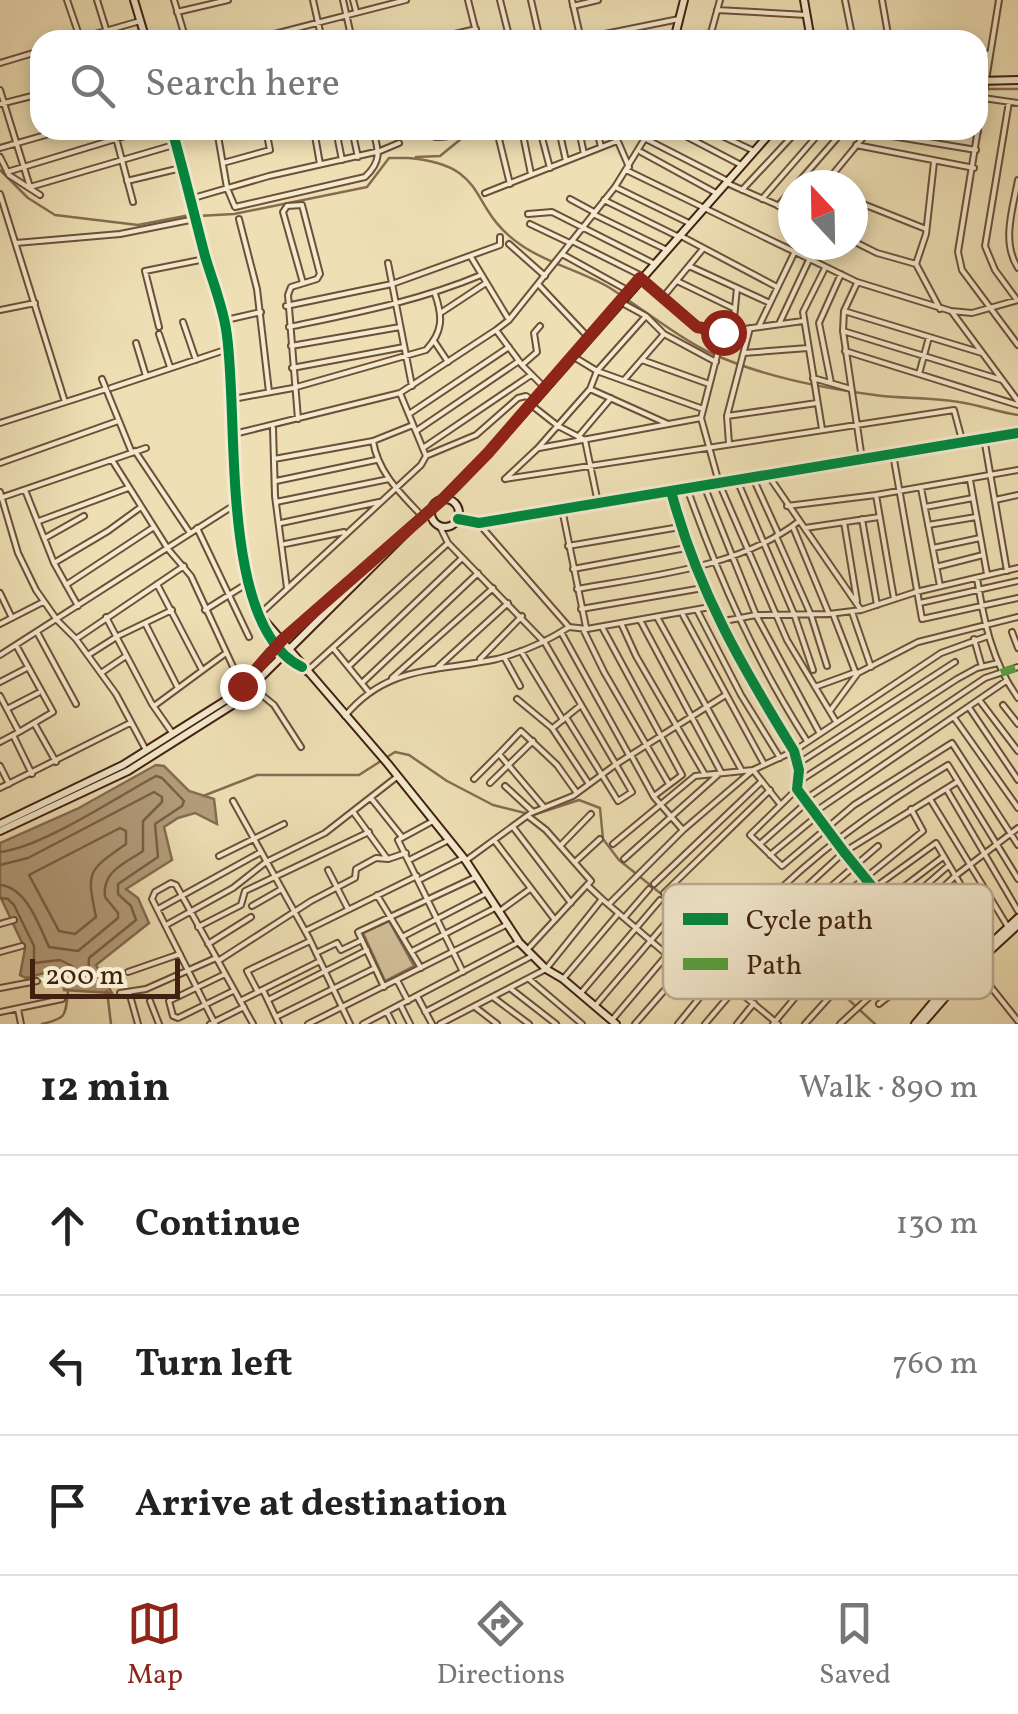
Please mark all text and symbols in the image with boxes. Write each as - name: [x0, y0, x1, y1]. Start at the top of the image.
- search box: [30, 30, 988, 140]
- icon: search: [65, 58, 120, 113]
- text: Search here: [145, 59, 340, 112]
- north arrow: [778, 170, 868, 260]
- route start: [701, 310, 747, 356]
- route end: [220, 664, 266, 710]
- legend: [663, 884, 993, 999]
- text: Cycle path: [746, 902, 873, 941]
- text: Path: [746, 947, 802, 986]
- scale bar: [30, 954, 180, 998]
- text: 200 m: [45, 957, 124, 996]
- text: 12 min: [40, 1060, 170, 1119]
- text: Walk · 890 m: [799, 1067, 978, 1111]
- icon: ahead: [40, 1198, 95, 1253]
- text: Continue: [135, 1199, 300, 1252]
- text: 130 m: [896, 1203, 978, 1247]
- icon: left: [40, 1338, 95, 1393]
- text: Turn left: [135, 1339, 292, 1392]
- text: 760 m: [892, 1343, 978, 1387]
- icon: arrive: [40, 1478, 95, 1533]
- text: Arrive at destination: [135, 1479, 508, 1532]
- tab: Map: [127, 1596, 183, 1695]
- tab: Directions: [437, 1596, 565, 1695]
- tab: Saved: [819, 1596, 891, 1695]

